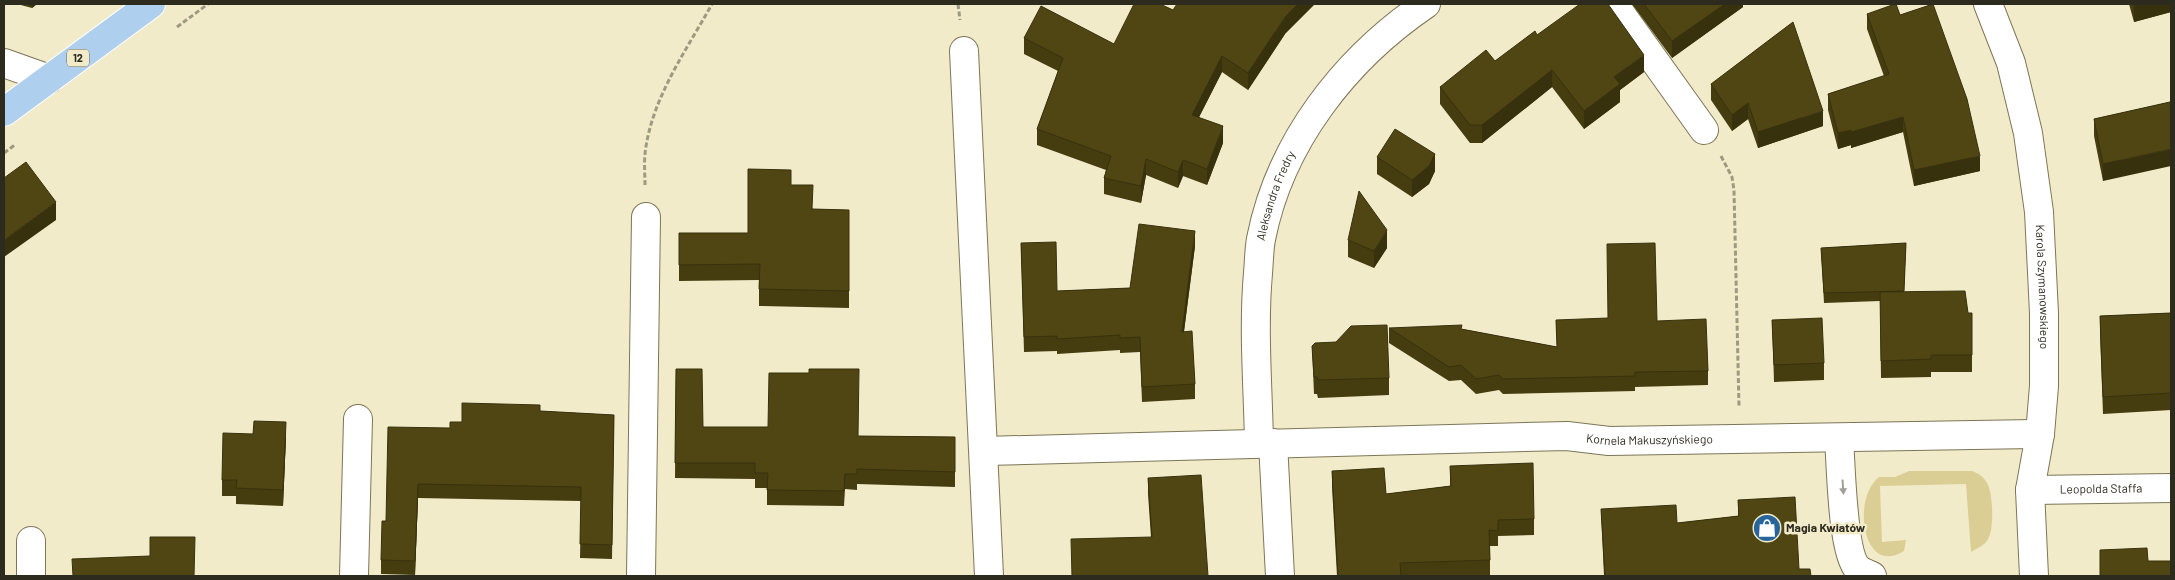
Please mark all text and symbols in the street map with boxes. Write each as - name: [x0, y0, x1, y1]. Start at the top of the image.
- road number: 12: [67, 49, 89, 66]
- street label: Aleksandra Fredry: [1253, 148, 1297, 242]
- street label: Karola Szymanowskiego: [2034, 224, 2052, 349]
- street label: Kornela Makuszyńskiego: [1586, 430, 1713, 447]
- one-way arrow: [1839, 479, 1847, 495]
- street label: Leopolda Staffa: [2060, 480, 2142, 496]
- shop icon: Magia Kwiatów: [1752, 513, 1782, 543]
- place label: Magia Kwiatów: [1786, 520, 1866, 534]

